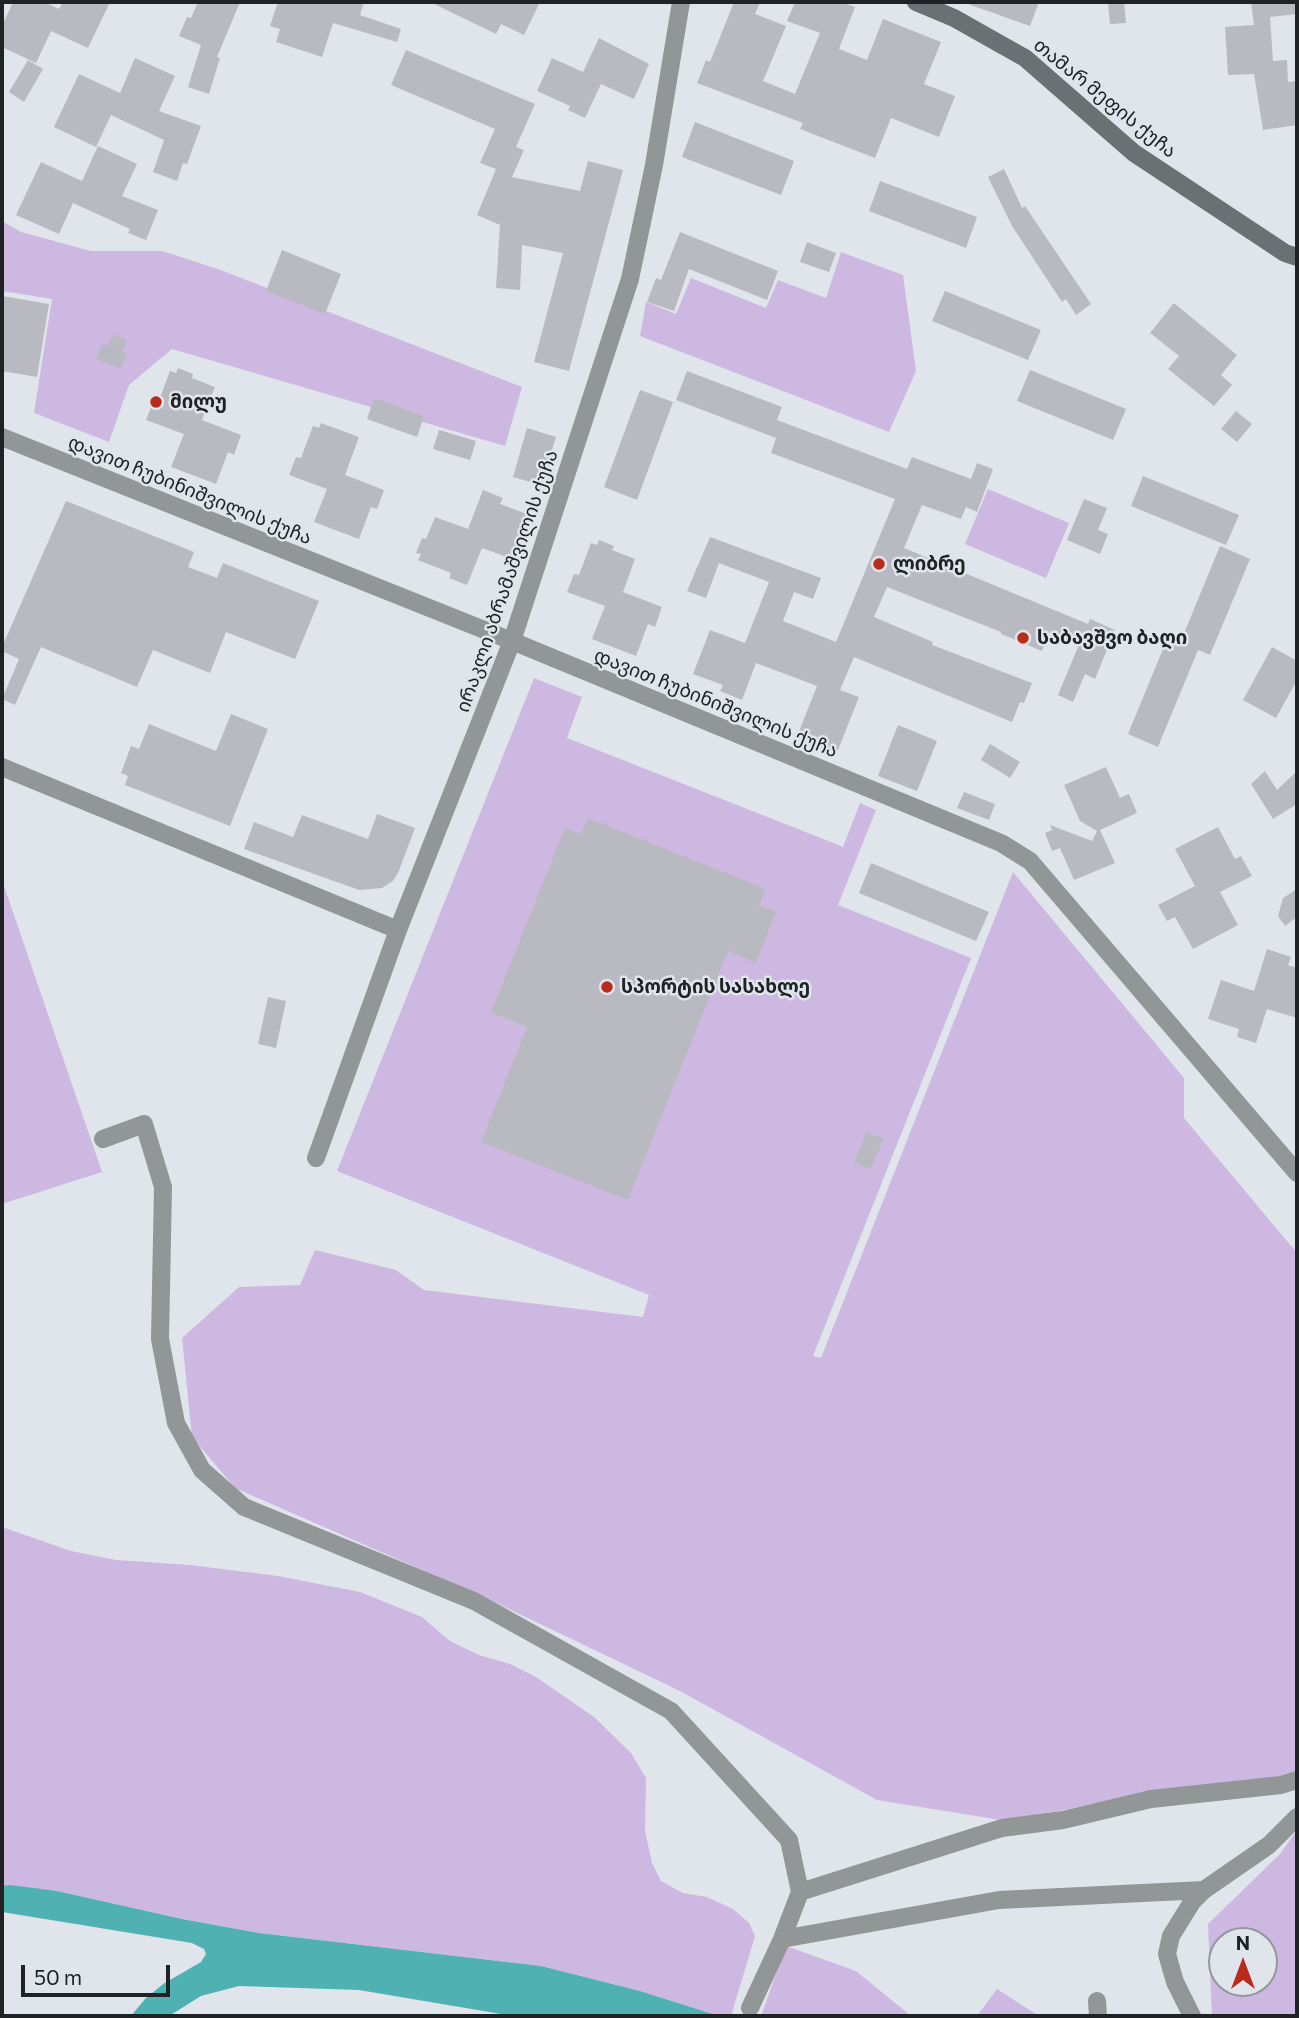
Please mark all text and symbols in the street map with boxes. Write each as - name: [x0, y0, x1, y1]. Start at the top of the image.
- street label: თამარ მეფის ქუჩა: [1029, 33, 1181, 163]
- place label: მილუ: [170, 391, 227, 413]
- marker: მილუ: [148, 394, 164, 410]
- street label: დავით ჩუბინიშვილის ქუჩა: [65, 431, 315, 549]
- street label: ირაკლი აბრამაშვილის ქუჩა: [451, 447, 563, 715]
- place label: ლიბრე: [893, 553, 966, 575]
- marker: ლიბრე: [871, 556, 887, 572]
- place label: საბავშვო ბაღი: [1037, 627, 1187, 649]
- marker: საბავშვო ბაღი: [1015, 630, 1031, 646]
- street label: დავით ჩუბინიშვილის ქუჩა: [591, 644, 841, 762]
- place label: სპორტის სასახლე: [621, 976, 810, 998]
- marker: სპორტის სასახლე: [599, 979, 615, 995]
- north arrow: [1208, 1927, 1278, 1997]
- text: N: [1236, 1931, 1250, 1954]
- scale bar: [24, 1952, 173, 1996]
- text: 50 m: [34, 1964, 82, 1989]

